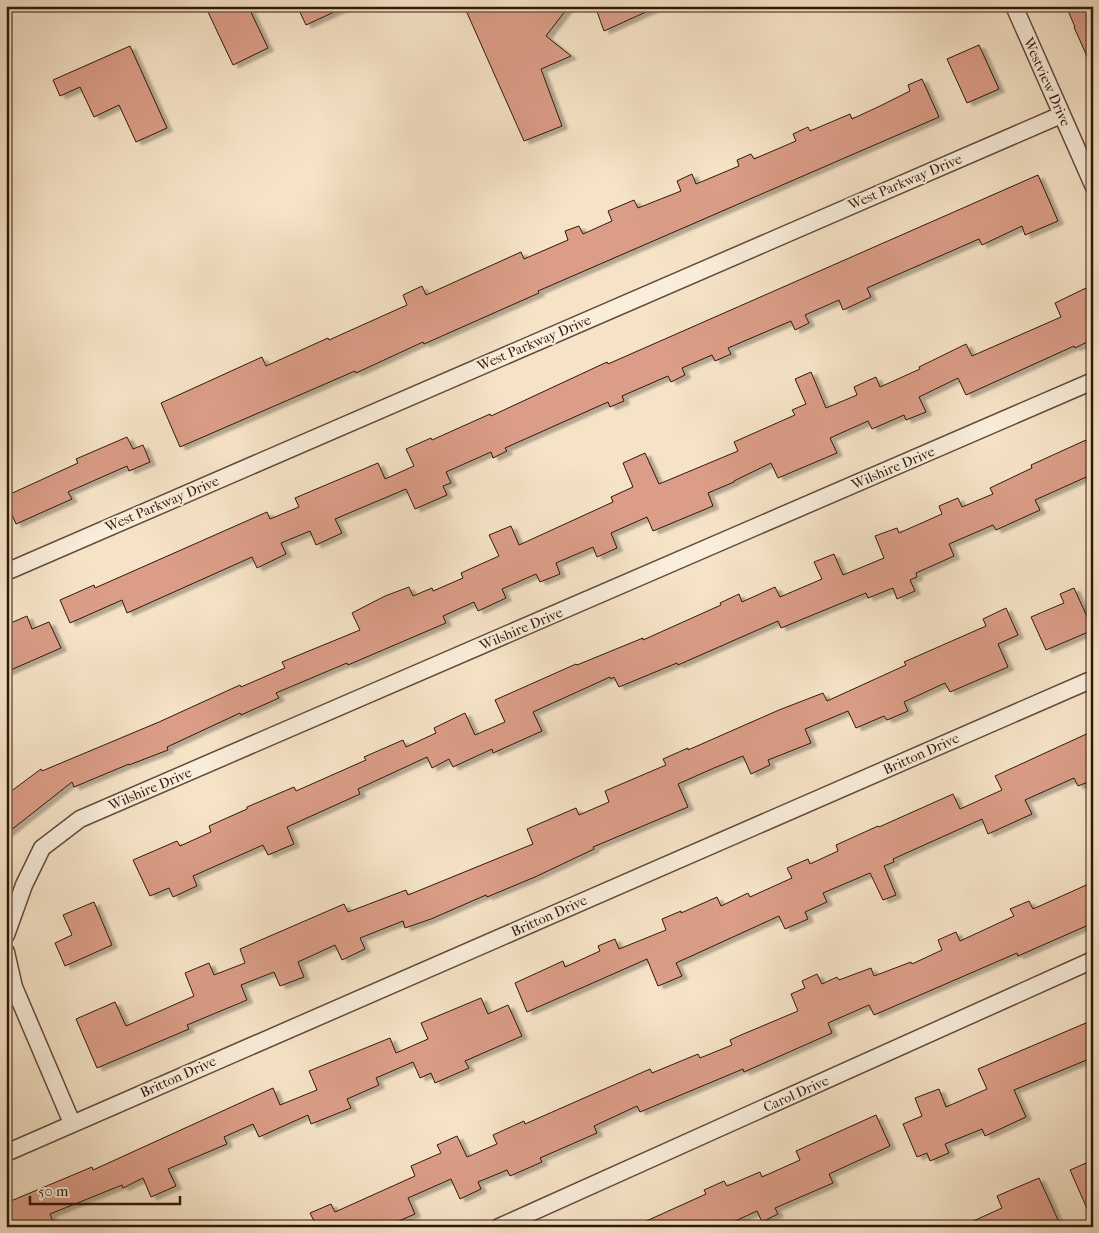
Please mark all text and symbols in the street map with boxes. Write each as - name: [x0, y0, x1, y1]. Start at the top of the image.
- street label: Westview Drive: [1019, 34, 1074, 129]
- street label: West Parkway Drive: [845, 150, 965, 214]
- street label: West Parkway Drive: [474, 311, 594, 375]
- street label: Wilshire Drive: [848, 443, 937, 494]
- street label: West Parkway Drive: [102, 472, 222, 536]
- street label: Wilshire Drive: [476, 604, 565, 655]
- street label: Britton Drive: [880, 730, 962, 778]
- street label: Wilshire Drive: [105, 764, 194, 815]
- street label: Britton Drive: [508, 892, 590, 940]
- street label: Britton Drive: [137, 1053, 219, 1101]
- street label: Carol Drive: [761, 1072, 831, 1116]
- scale bar: [30, 1173, 180, 1205]
- text: 50 m: [38, 1182, 69, 1200]

